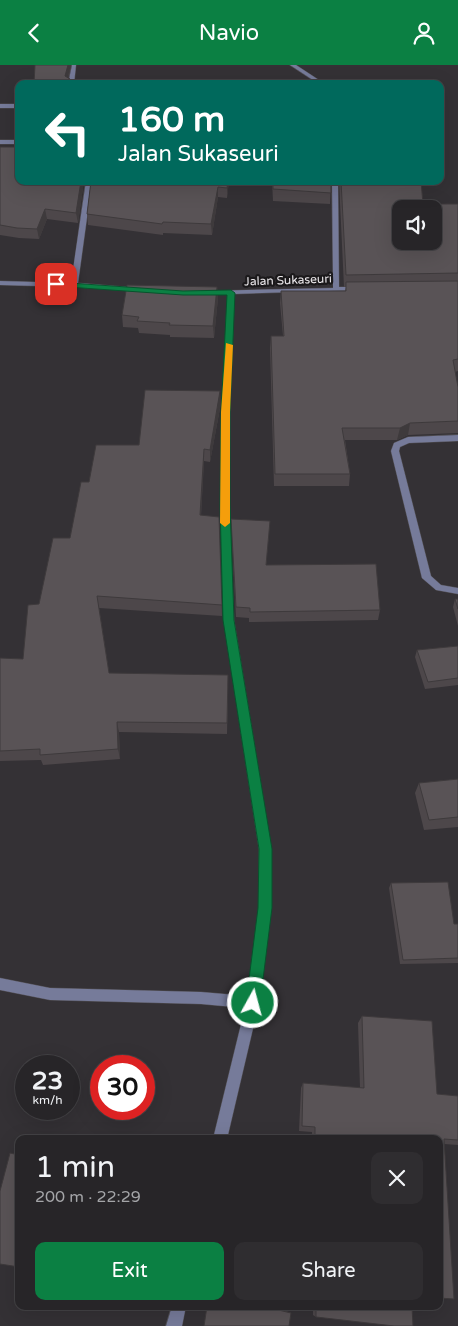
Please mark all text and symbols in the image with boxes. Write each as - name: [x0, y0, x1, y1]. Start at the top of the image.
- icon: back: [20, 19, 48, 47]
- icon: person: [410, 19, 438, 47]
- text: Navio: [199, 20, 259, 46]
- text: 160 m: [118, 99, 225, 141]
- icon: left: [35, 100, 100, 165]
- text: Jalan Sukaseuri: [118, 141, 279, 167]
- map controls: [392, 200, 442, 250]
- button: sound: [392, 200, 442, 250]
- pin: [35, 263, 77, 305]
- icon: arrive: [42, 270, 70, 298]
- street label: Jalan Sukaseuri: [244, 271, 332, 289]
- position arrow: [226, 976, 278, 1028]
- speed limit sign: 30: [90, 1055, 155, 1120]
- text: 23: [32, 1066, 63, 1096]
- text: km/h: [32, 1093, 63, 1107]
- text: 1 min: [35, 1149, 115, 1186]
- button: close: [371, 1152, 423, 1204]
- text: 200 m · 22:29: [35, 1187, 141, 1207]
- button: Exit: [35, 1242, 224, 1300]
- button: Share: [234, 1242, 423, 1300]

